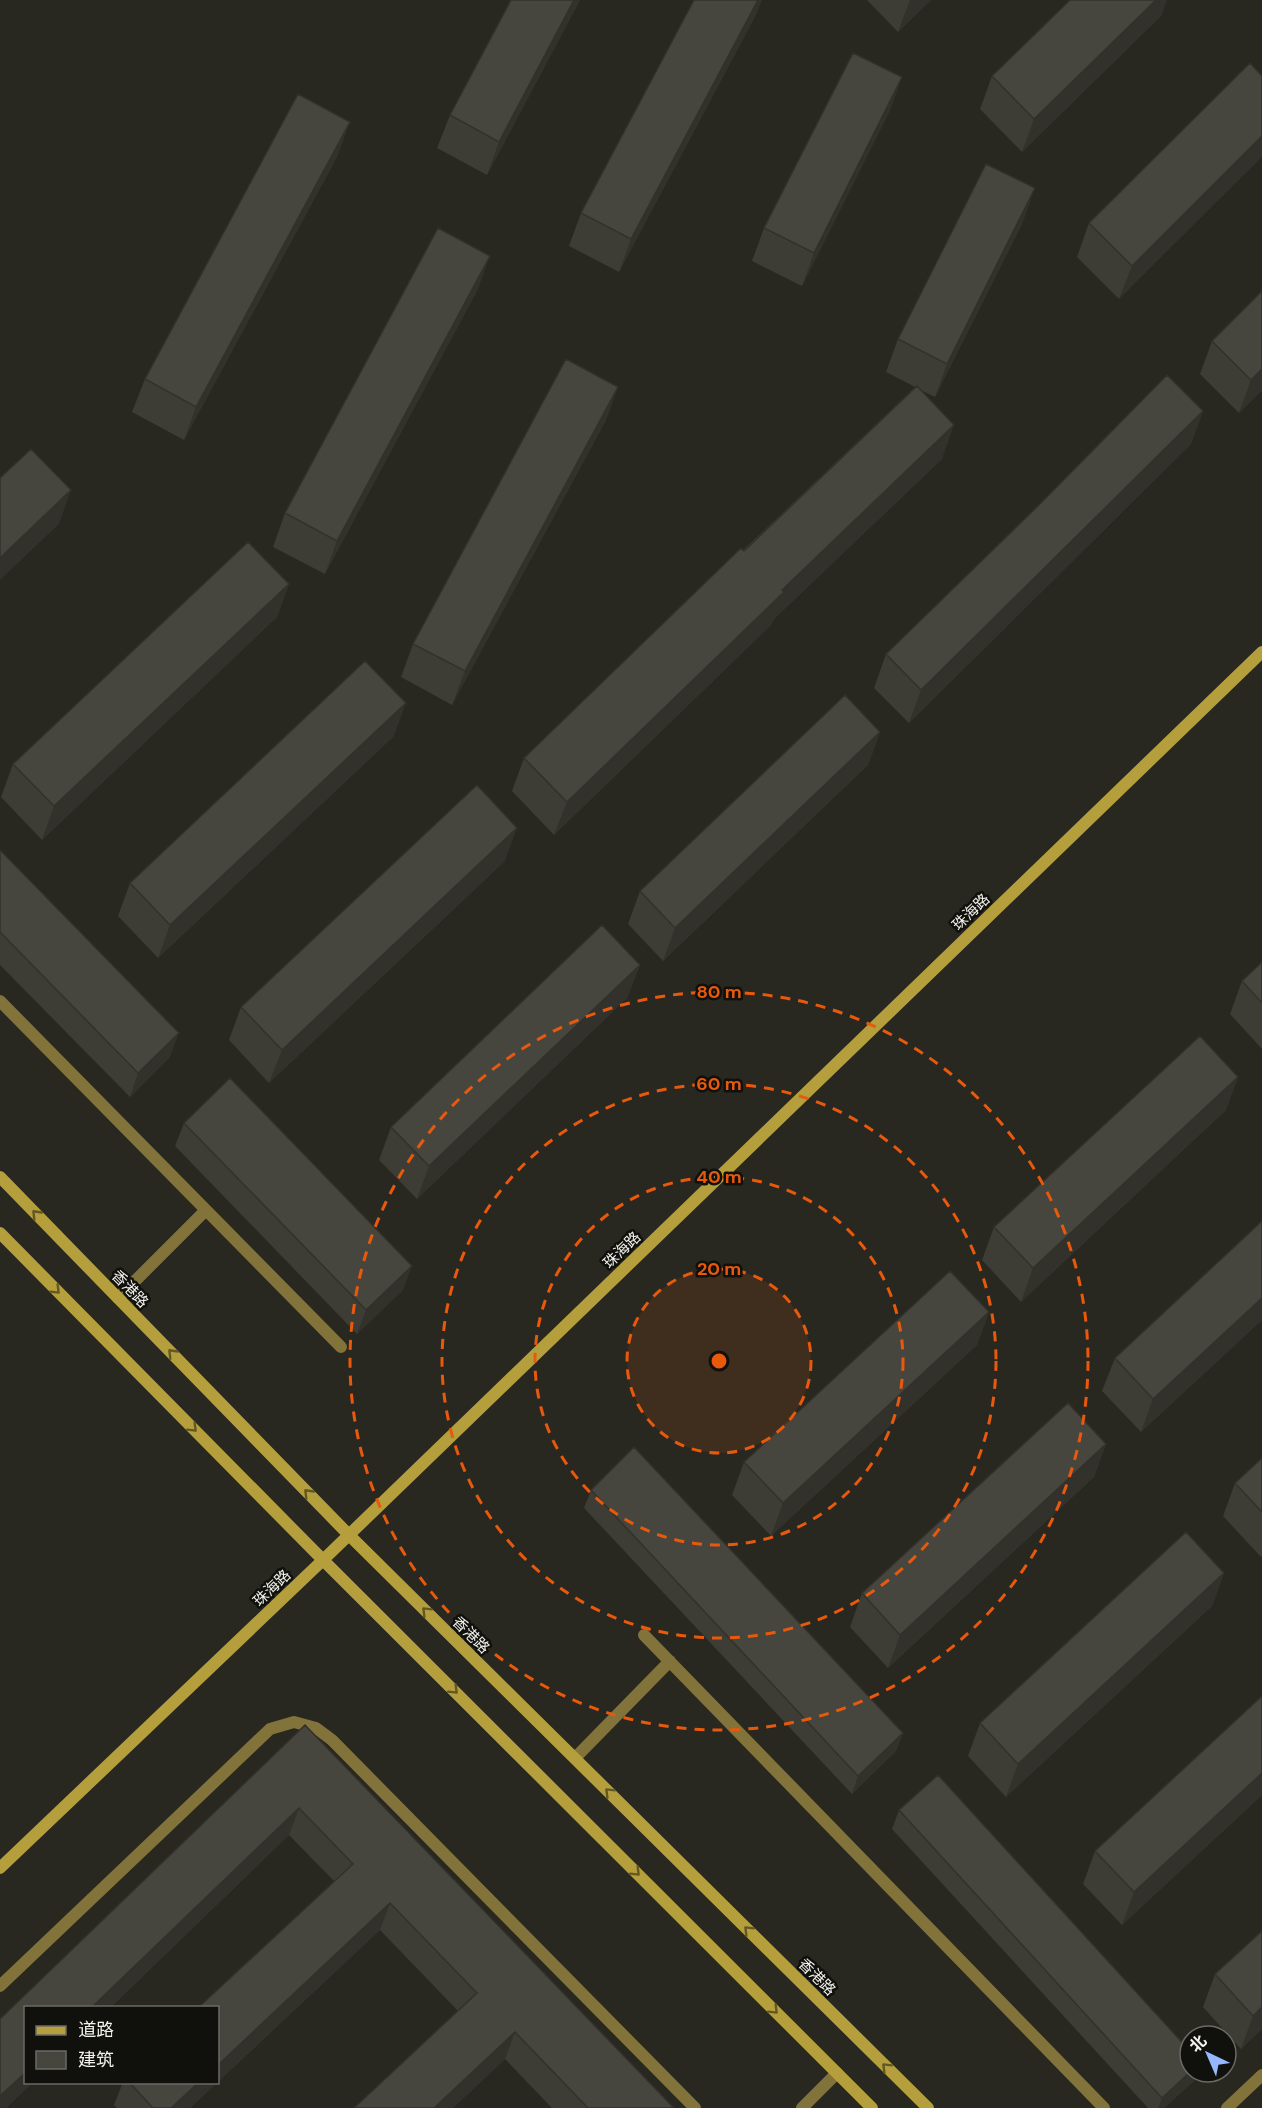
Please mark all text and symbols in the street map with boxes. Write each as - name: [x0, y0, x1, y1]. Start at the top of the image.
- street label: 珠海路: [948, 889, 994, 935]
- text: 80 m: [696, 980, 742, 1004]
- text: 60 m: [696, 1072, 742, 1096]
- text: 40 m: [696, 1165, 742, 1189]
- one-way arrow: [32, 1210, 43, 1220]
- street label: 珠海路: [599, 1227, 645, 1273]
- text: 20 m: [697, 1257, 741, 1281]
- street label: 香港路: [107, 1266, 153, 1312]
- one-way arrow: [49, 1283, 60, 1293]
- one-way arrow: [168, 1350, 179, 1360]
- centre of rings: [709, 1351, 729, 1371]
- one-way arrow: [186, 1422, 197, 1432]
- one-way arrow: [305, 1489, 316, 1500]
- street label: 珠海路: [249, 1565, 295, 1611]
- one-way arrow: [422, 1607, 433, 1618]
- street label: 香港路: [448, 1612, 494, 1658]
- one-way arrow: [446, 1683, 457, 1694]
- one-way arrow: [606, 1789, 617, 1800]
- one-way arrow: [629, 1865, 640, 1876]
- one-way arrow: [744, 1926, 755, 1937]
- street label: 香港路: [794, 1954, 840, 2000]
- one-way arrow: [767, 2003, 778, 2014]
- legend: [24, 2006, 219, 2084]
- text: 道路: [78, 2018, 114, 2042]
- north arrow: [1178, 2024, 1238, 2084]
- text: 北: [1185, 2030, 1211, 2057]
- text: 建筑: [78, 2048, 114, 2072]
- one-way arrow: [883, 2063, 894, 2074]

